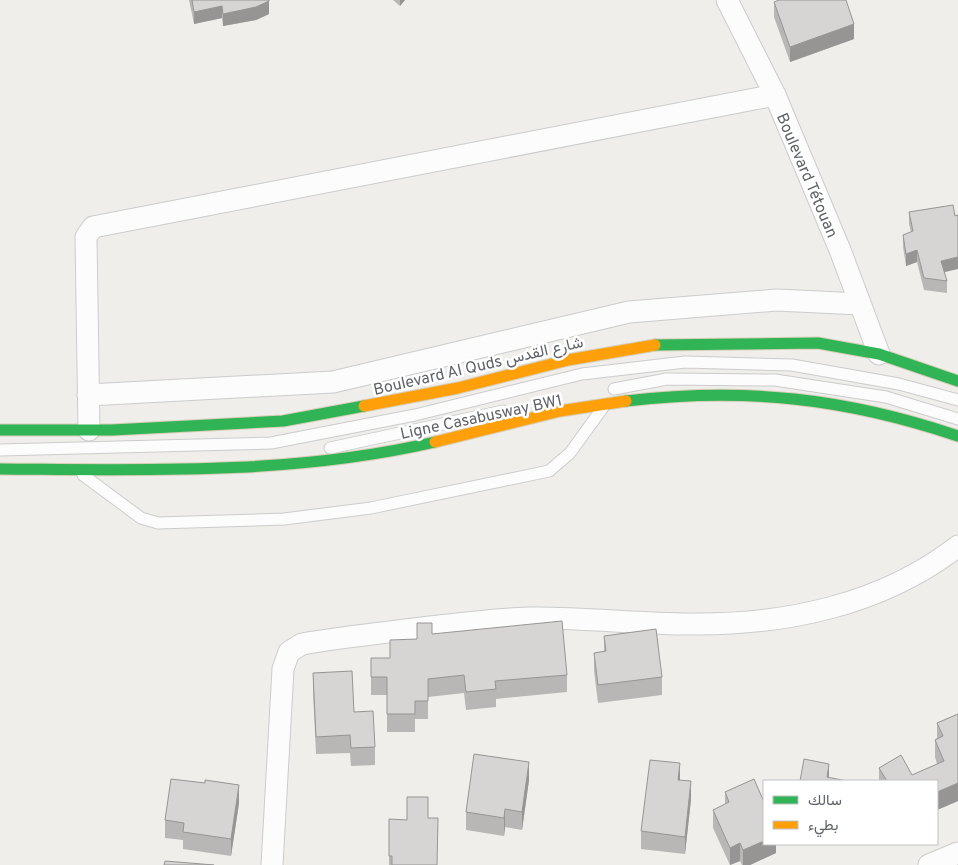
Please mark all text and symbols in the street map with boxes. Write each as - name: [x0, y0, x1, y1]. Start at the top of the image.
- street label: Boulevard Tétouan: [771, 110, 841, 241]
- street label: Boulevard Al Quds شارع القدس: [372, 333, 585, 401]
- street label: Ligne Casabusway BW1: [399, 391, 564, 445]
- legend: [763, 780, 938, 845]
- text: سالك: [808, 792, 842, 811]
- text: بطيء: [808, 817, 838, 838]

